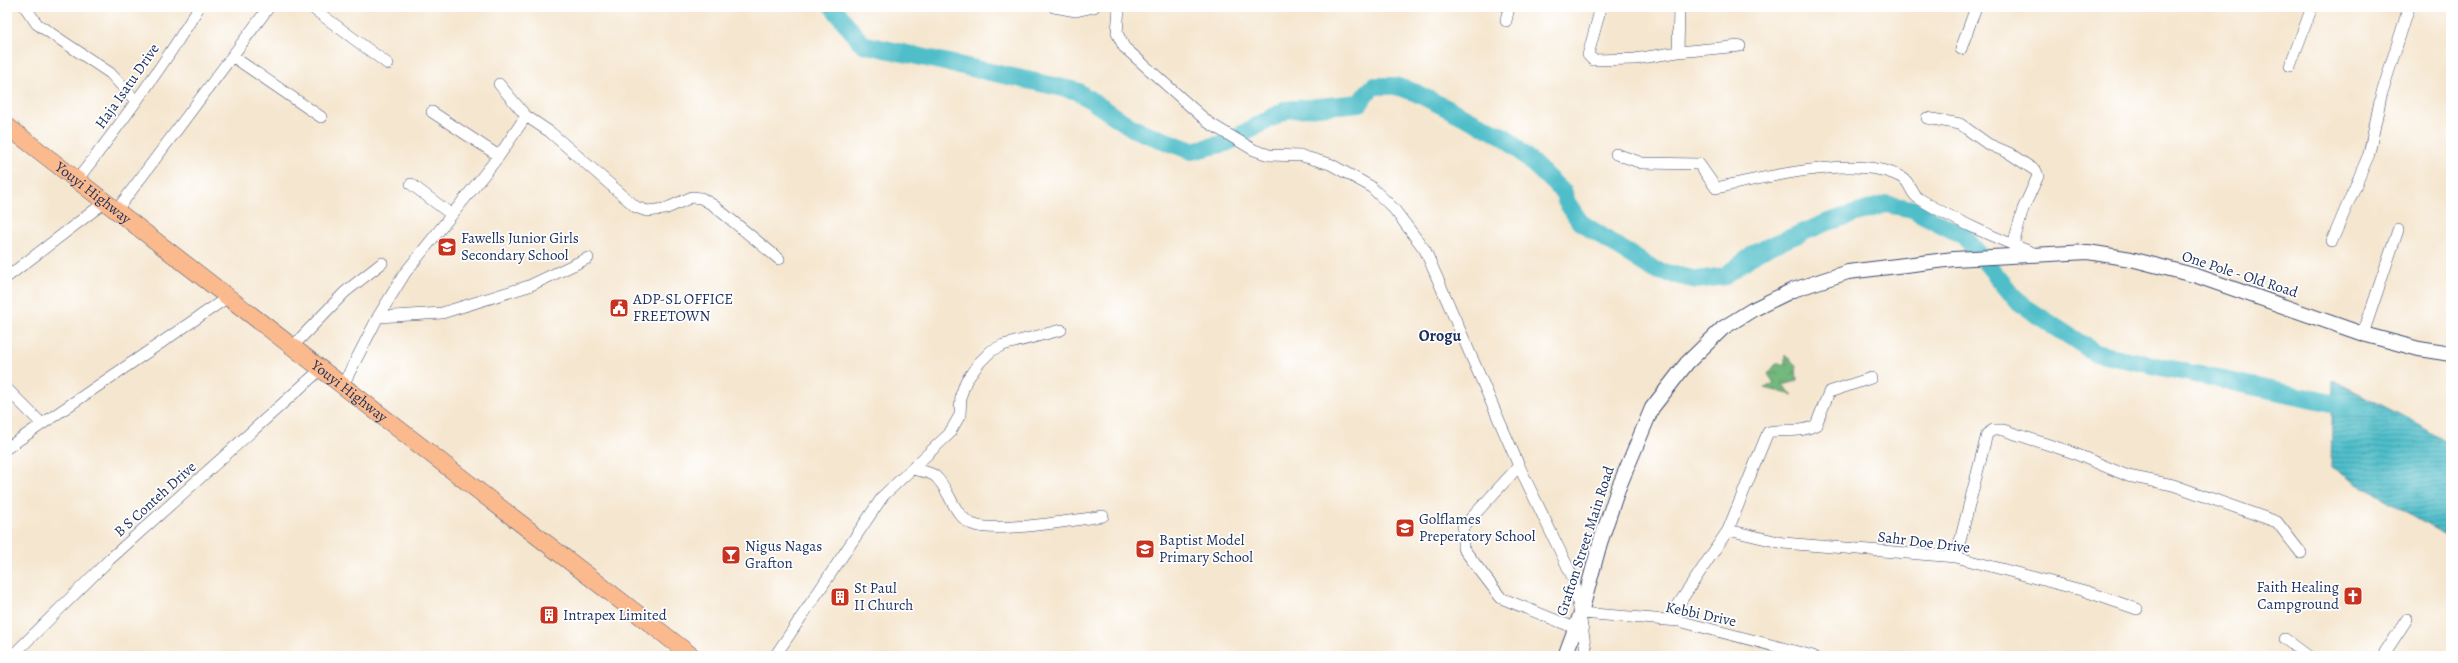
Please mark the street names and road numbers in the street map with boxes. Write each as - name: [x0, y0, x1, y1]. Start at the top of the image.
- street label: Haja Isatu Drive: [90, 39, 164, 133]
- street label: Youyi Highway: [50, 156, 136, 229]
- street label: One Pole - Old Road: [2179, 246, 2302, 303]
- street label: Youyi Highway: [306, 354, 392, 427]
- street label: B S Conteh Drive: [110, 457, 201, 541]
- street label: Grafton Street Main Road: [1551, 462, 1619, 619]
- street label: Sahr Doe Drive: [1877, 526, 1972, 558]
- street label: Kebbi Drive: [1664, 597, 1738, 631]

